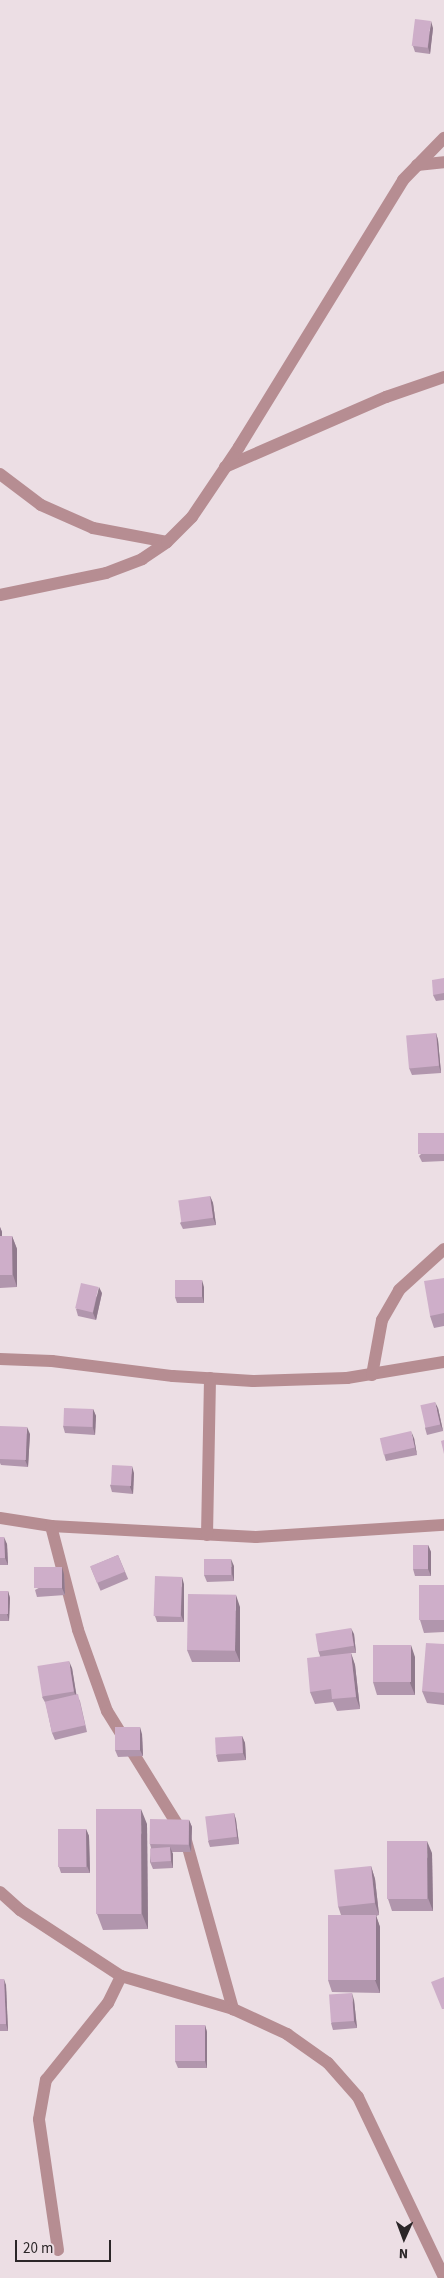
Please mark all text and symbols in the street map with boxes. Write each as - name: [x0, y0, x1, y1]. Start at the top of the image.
- north arrow: [379, 2213, 429, 2263]
- scale bar: [18, 2230, 114, 2262]
- text: 20 m: [23, 2238, 53, 2259]
- text: N: [398, 2243, 408, 2263]

